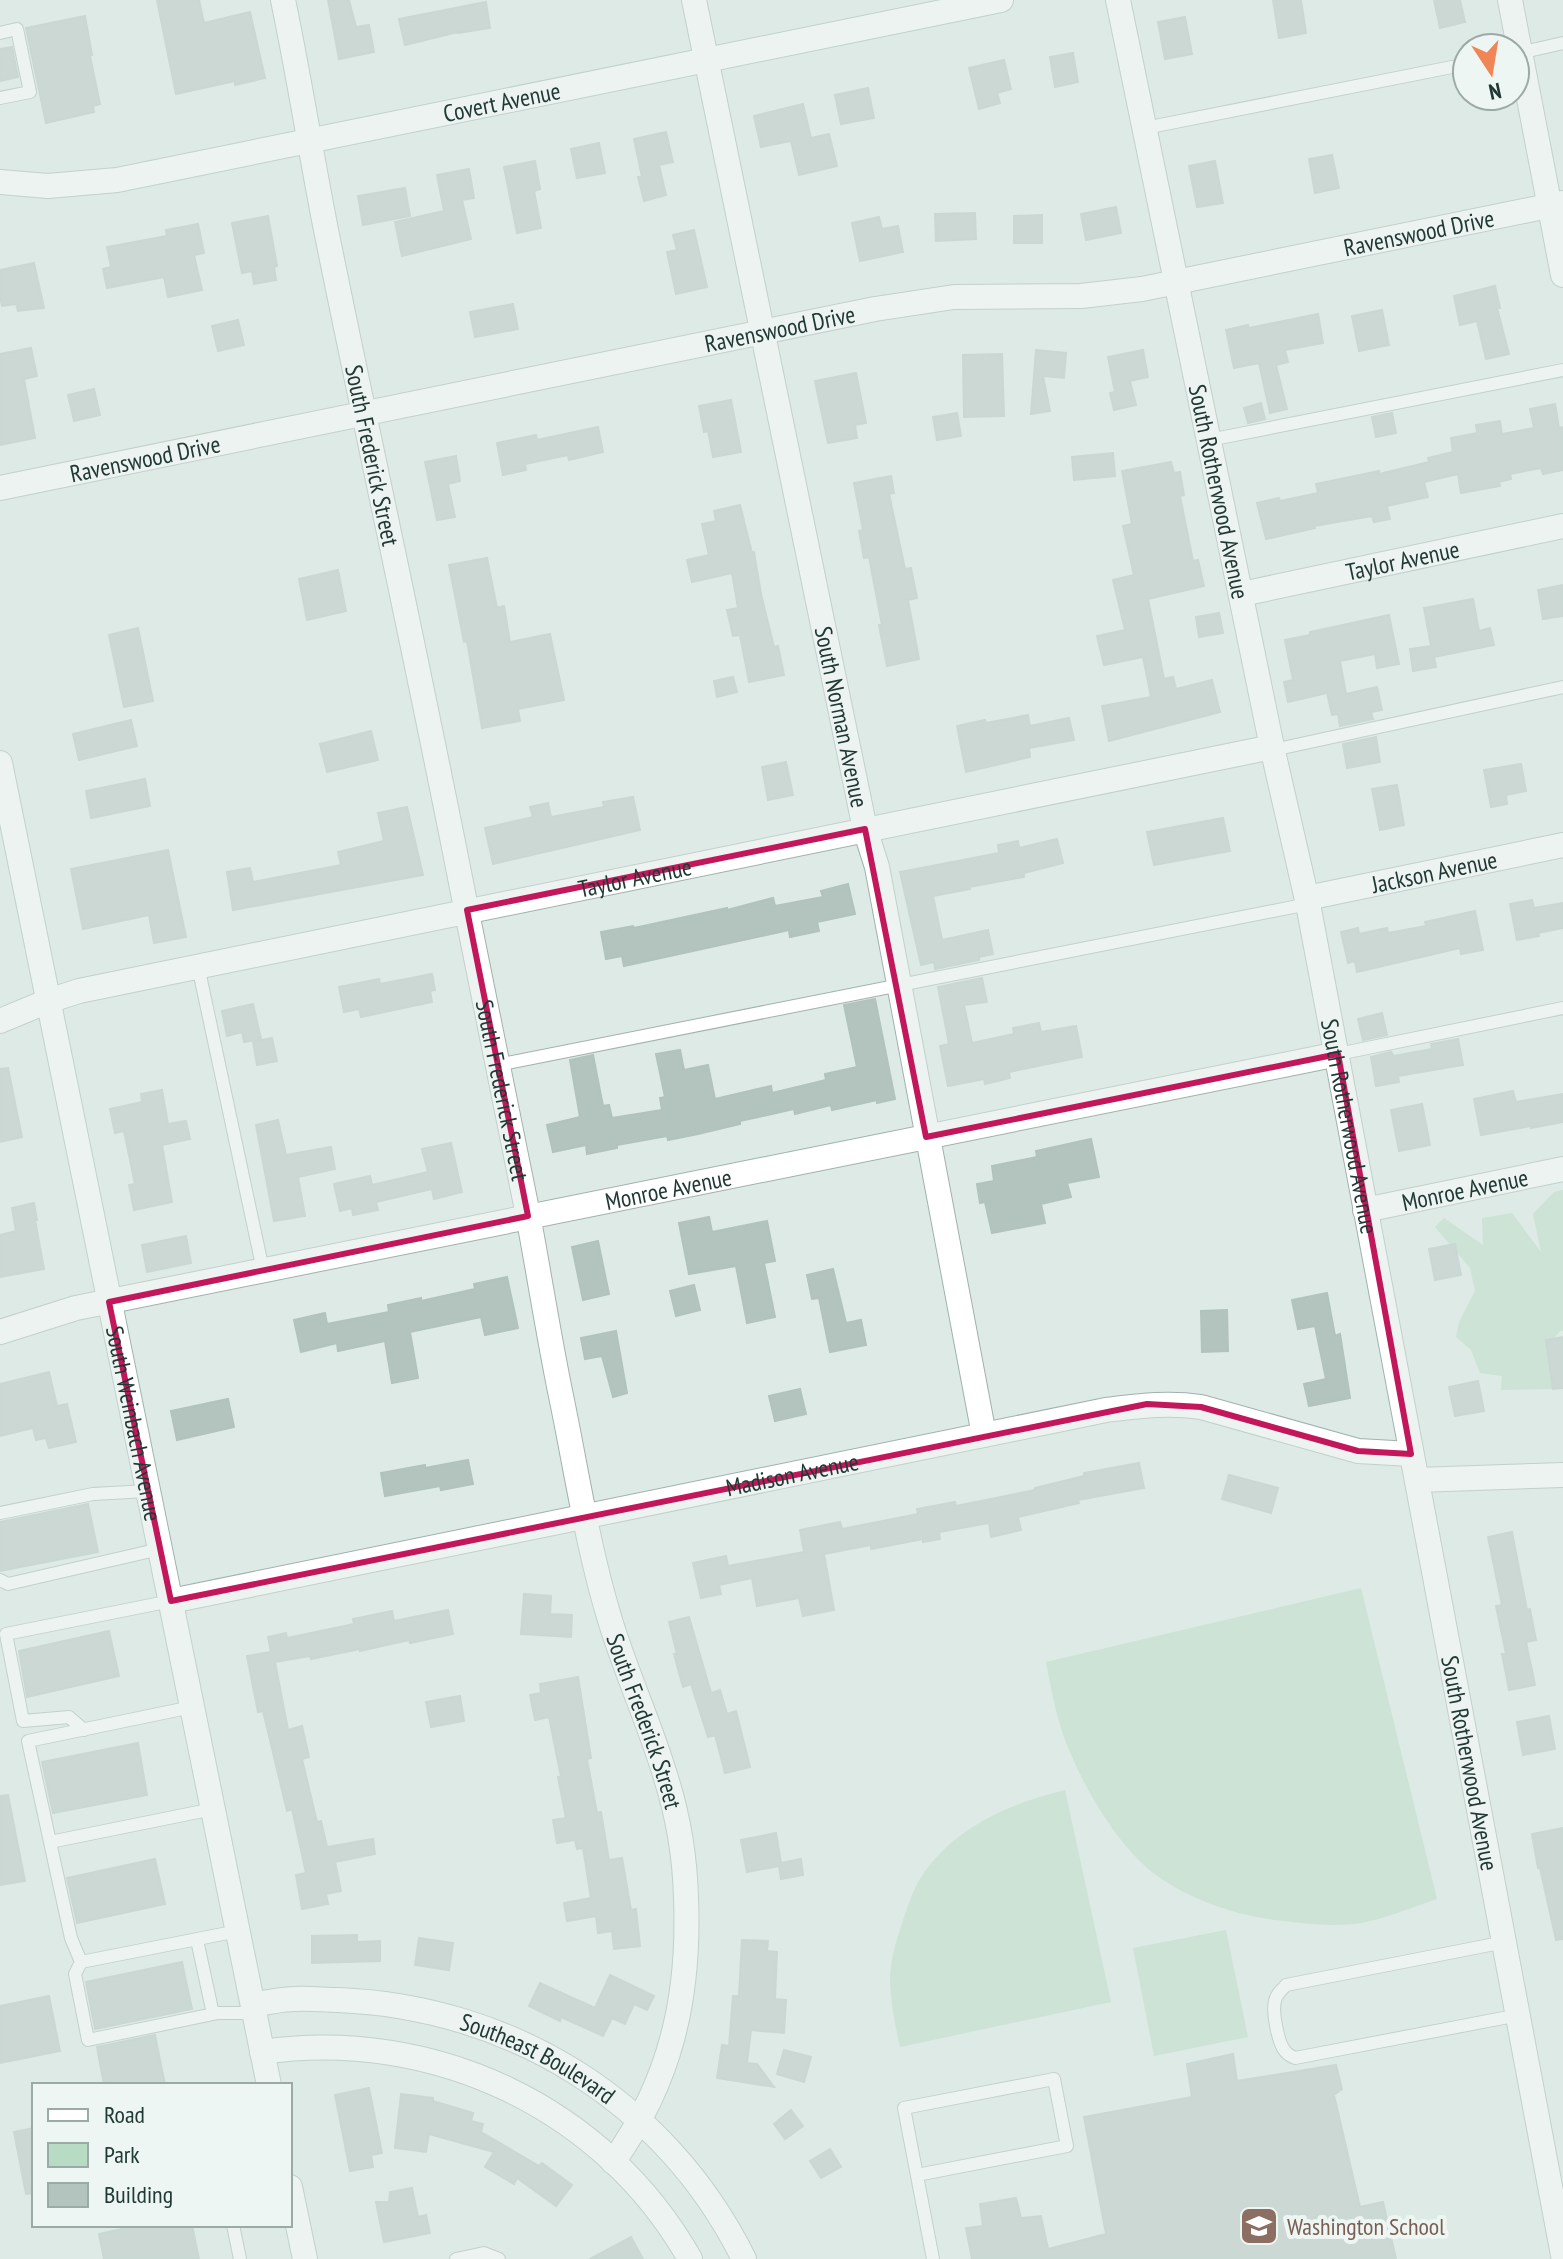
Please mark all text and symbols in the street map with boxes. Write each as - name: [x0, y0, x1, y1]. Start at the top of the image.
- north arrow: [1451, 32, 1531, 112]
- street label: Covert Avenue: [440, 75, 563, 129]
- text: N: [1486, 77, 1504, 106]
- street label: Ravenswood Drive: [1341, 202, 1497, 263]
- street label: Ravenswood Drive: [702, 298, 858, 359]
- street label: South Frederick Street: [339, 362, 407, 549]
- street label: South Rotherwood Avenue: [1182, 382, 1257, 602]
- street label: Ravenswood Drive: [67, 428, 223, 489]
- street label: Taylor Avenue: [1343, 533, 1462, 587]
- street label: South Norman Avenue: [808, 624, 876, 810]
- street label: Jackson Avenue: [1368, 844, 1500, 900]
- street label: Taylor Avenue: [575, 851, 694, 904]
- street label: South Frederick Street: [469, 997, 536, 1184]
- street label: South Rotherwood Avenue: [1314, 1016, 1385, 1236]
- street label: Monroe Avenue: [602, 1161, 734, 1217]
- street label: Monroe Avenue: [1399, 1161, 1531, 1218]
- street label: South Weinbach Avenue: [99, 1323, 169, 1524]
- street label: Madison Avenue: [723, 1445, 861, 1503]
- street label: South Frederick Street: [600, 1629, 689, 1812]
- street label: South Rotherwood Avenue: [1435, 1653, 1506, 1873]
- street label: Southeast Boulevard: [457, 2006, 622, 2110]
- legend: [32, 2083, 292, 2227]
- text: Road: [104, 2099, 145, 2130]
- text: Park: [104, 2139, 140, 2170]
- text: Building: [104, 2179, 173, 2210]
- school or university icon: Washington School: [1238, 2205, 1280, 2247]
- place label: Washington School: [1287, 2211, 1445, 2242]

